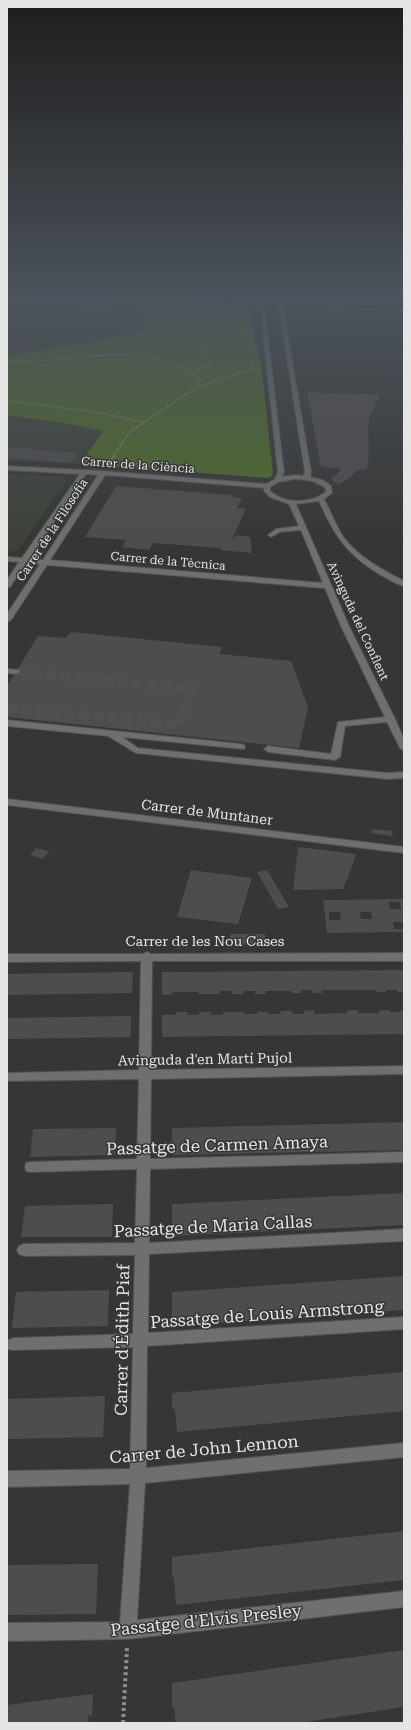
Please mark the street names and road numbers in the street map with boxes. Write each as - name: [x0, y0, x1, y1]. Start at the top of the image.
- street label: Carrer de la Ciència: [81, 454, 196, 476]
- street label: Carrer de la Filosofia: [14, 476, 91, 584]
- street label: Carrer de la Tècnica: [110, 549, 227, 573]
- street label: Avinguda del Conflent: [324, 559, 392, 683]
- street label: Carrer de Muntaner: [140, 796, 274, 828]
- street label: Carrer de les Nou Cases: [126, 933, 285, 949]
- street label: Avinguda d'en Martí Pujol: [118, 1049, 293, 1069]
- street label: Passatge de Carmen Amaya: [106, 1131, 328, 1159]
- street label: Passatge de Maria Callas: [113, 1211, 313, 1241]
- street label: Carrer d'Édith Piaf: [111, 1264, 133, 1416]
- street label: Passatge de Louis Armstrong: [149, 1296, 385, 1332]
- street label: Carrer de John Lennon: [109, 1431, 299, 1467]
- street label: Passatge d'Elvis Presley: [109, 1600, 303, 1640]

